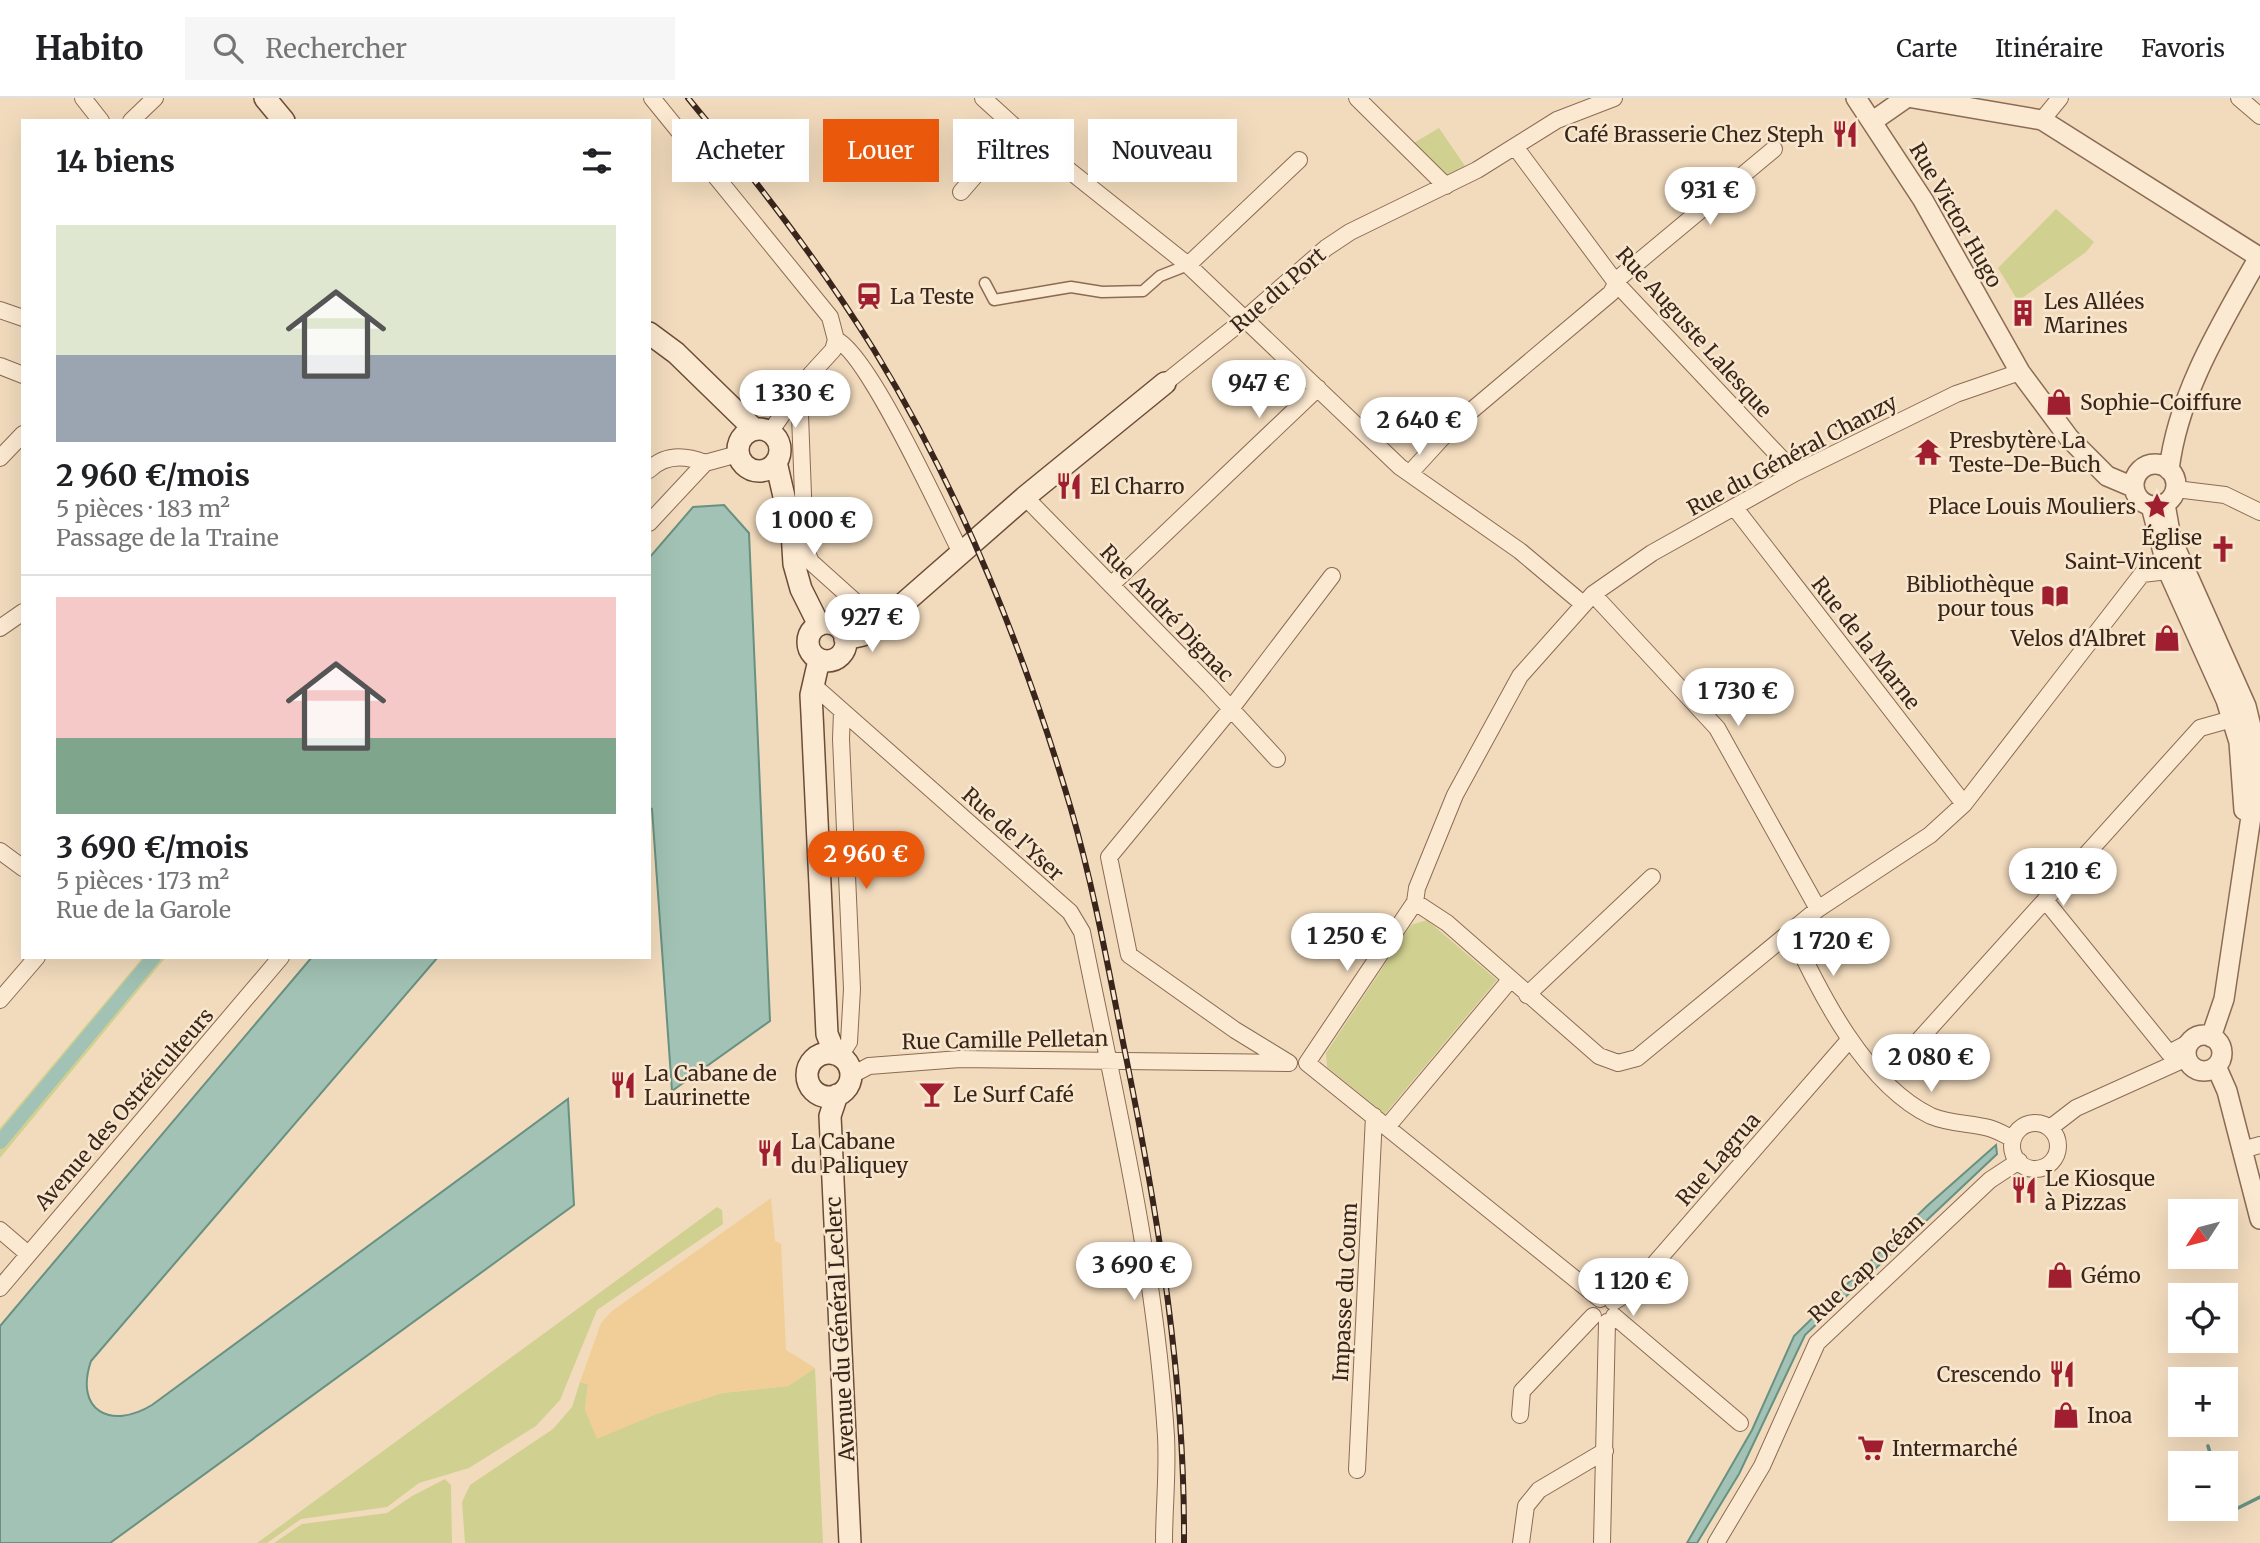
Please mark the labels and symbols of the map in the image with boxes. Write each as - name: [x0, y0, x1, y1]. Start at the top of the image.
- restaurant icon: Café Brasserie Chez Steph: [1830, 119, 1860, 149]
- place label: Café Brasserie Chez Steph: [1564, 121, 1824, 148]
- street label: Rue Victor Hugo: [1904, 138, 2008, 292]
- pin: 931 €: [1661, 167, 1759, 227]
- street label: Rue du Port: [1225, 241, 1331, 339]
- street label: Rue Auguste Lalesque: [1610, 241, 1778, 423]
- station icon: La Teste: [854, 281, 884, 311]
- place label: La Teste: [890, 283, 974, 310]
- place label: Les Allées Marines: [2044, 288, 2145, 339]
- building icon: Les Allées Marines: [2008, 298, 2038, 328]
- pin: 947 €: [1210, 360, 1308, 420]
- pin: 1 330 €: [730, 370, 860, 430]
- shop icon: Sophie-Coiffure: [2044, 387, 2074, 417]
- street label: Rue du Général Chanzy: [1682, 388, 1902, 522]
- place label: Sophie-Coiffure: [2080, 389, 2242, 416]
- pin: 2 640 €: [1354, 398, 1484, 457]
- place label: Presbytère La Teste-De-Buch: [1949, 427, 2101, 478]
- temple icon: Presbytère La Teste-De-Buch: [1913, 437, 1943, 467]
- restaurant icon: El Charro: [1054, 471, 1084, 501]
- place label: El Charro: [1090, 473, 1185, 500]
- place icon: Place Louis Mouliers: [2142, 491, 2172, 521]
- place label: Place Louis Mouliers: [1928, 493, 2136, 520]
- pin: 1 000 €: [749, 498, 879, 557]
- place label: Église Saint-Vincent: [2065, 523, 2202, 575]
- church icon: Église Saint-Vincent: [2208, 534, 2238, 564]
- street label: Rue André Dignac: [1094, 539, 1240, 687]
- street label: Rue de la Marne: [1806, 571, 1926, 715]
- place label: Bibliothèque pour tous: [1906, 571, 2034, 622]
- library icon: Bibliothèque pour tous: [2040, 581, 2070, 611]
- pin: 927 €: [823, 594, 921, 654]
- shop icon: Velos d'Albret: [2152, 623, 2182, 653]
- place label: Velos d'Albret: [2010, 625, 2146, 652]
- pin: 1 730 €: [1673, 668, 1803, 728]
- street label: Rue de l'Yser: [957, 781, 1069, 887]
- pin: 2 960 €: [801, 832, 931, 891]
- pin: 1 210 €: [1998, 848, 2128, 908]
- pin: 1 250 €: [1282, 914, 1412, 973]
- pin: 1 720 €: [1768, 918, 1898, 978]
- street label: Avenue des Ostréiculteurs: [28, 1002, 219, 1217]
- street label: Rue Camille Pelletan: [901, 1025, 1109, 1055]
- pin: 2 080 €: [1866, 1034, 1996, 1094]
- place label: La Cabane de Laurinette: [644, 1060, 777, 1111]
- restaurant icon: La Cabane de Laurinette: [608, 1070, 638, 1100]
- bar icon: Le Surf Café: [917, 1079, 947, 1109]
- place label: Le Surf Café: [953, 1081, 1074, 1108]
- street label: Rue Lagrua: [1670, 1107, 1766, 1211]
- place label: La Cabane du Paliquey: [791, 1128, 909, 1179]
- restaurant icon: La Cabane du Paliquey: [755, 1138, 785, 1168]
- place label: Le Kiosque à Pizzas: [2045, 1165, 2155, 1216]
- restaurant icon: Le Kiosque à Pizzas: [2009, 1175, 2039, 1205]
- street label: Avenue du Général Leclerc: [820, 1196, 860, 1463]
- north arrow: [2168, 1199, 2238, 1269]
- street label: Impasse du Coum: [1327, 1202, 1363, 1382]
- street label: Rue Cap Océan: [1803, 1208, 1929, 1328]
- pin: 3 690 €: [1069, 1242, 1199, 1302]
- pin: 1 120 €: [1568, 1258, 1698, 1318]
- shop icon: Gémo: [2045, 1260, 2075, 1290]
- place label: Gémo: [2081, 1262, 2141, 1289]
- restaurant icon: Crescendo: [2047, 1359, 2077, 1389]
- place label: Crescendo: [1937, 1361, 2041, 1388]
- shop icon: Inoa: [2051, 1400, 2081, 1430]
- place label: Inoa: [2087, 1402, 2132, 1429]
- supermarket icon: Intermarché: [1856, 1433, 1886, 1463]
- place label: Intermarché: [1892, 1435, 2017, 1462]

